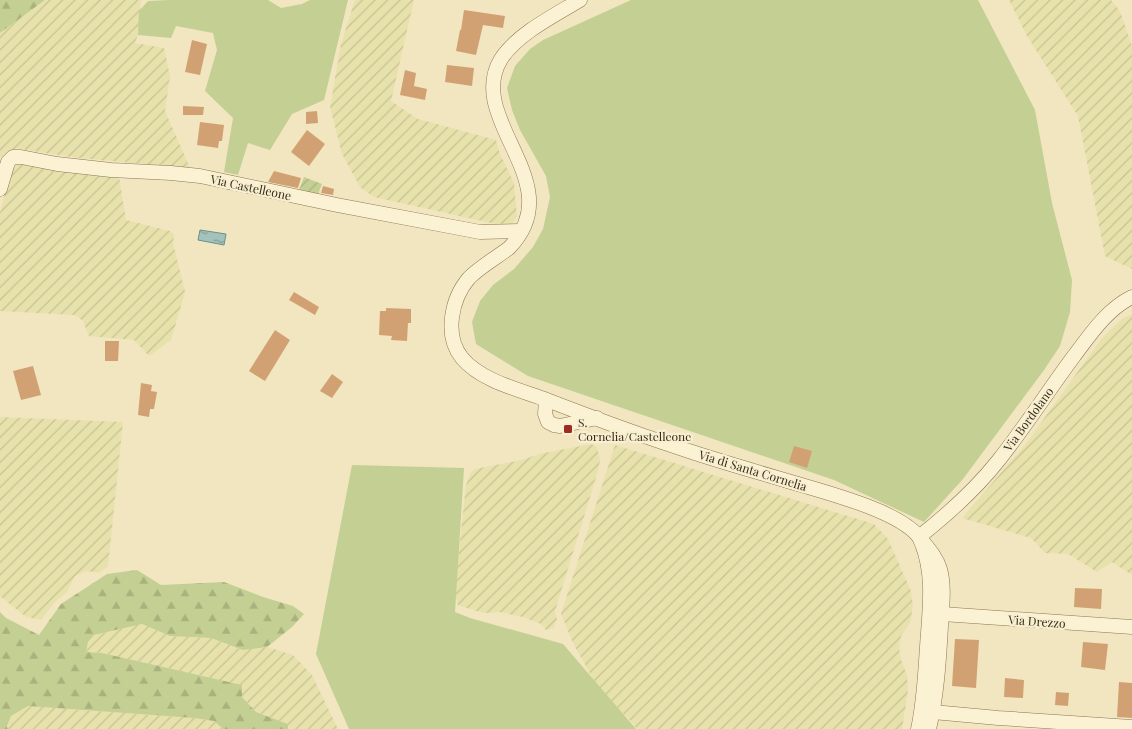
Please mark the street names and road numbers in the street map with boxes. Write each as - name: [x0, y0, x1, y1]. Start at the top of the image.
- street label: Via Castelleone: [208, 170, 293, 203]
- street label: Via Bordolano: [999, 384, 1057, 455]
- street label: Via di Santa Cornelia: [696, 446, 809, 494]
- street label: Via Drezzo: [1007, 611, 1067, 631]

